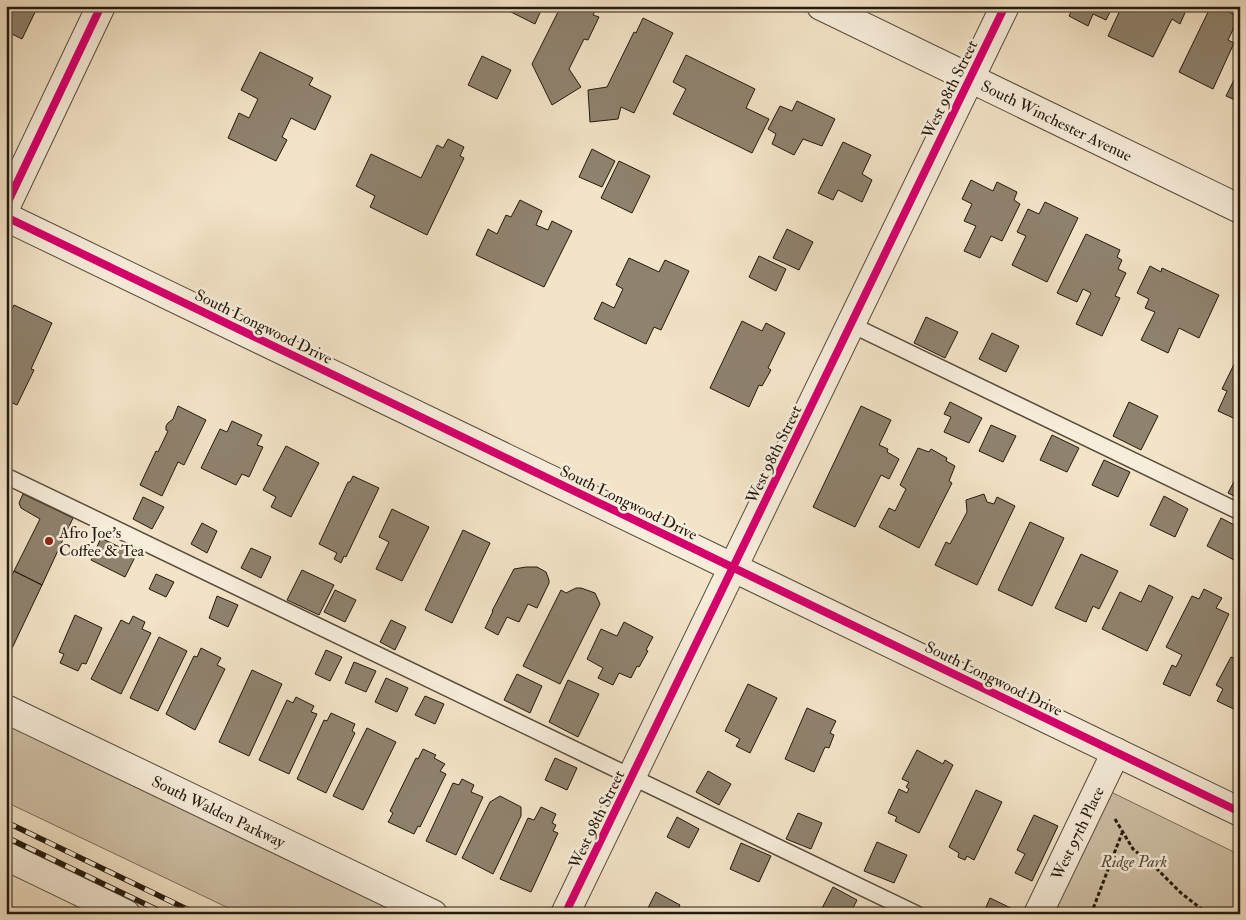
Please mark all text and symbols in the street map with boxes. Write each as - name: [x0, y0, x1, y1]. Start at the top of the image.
- street label: West 98th Street: [917, 37, 982, 143]
- street label: South Winchester Avenue: [978, 76, 1135, 166]
- street label: South Longwood Drive: [192, 285, 336, 369]
- street label: West 98th Street: [741, 402, 806, 508]
- street label: South Longwood Drive: [557, 461, 701, 545]
- place label: Afro Joe's Coffee & Tea: [58, 523, 145, 561]
- marker: Afro Joe's Coffee & Tea: [43, 535, 55, 547]
- street label: South Longwood Drive: [922, 637, 1066, 721]
- street label: West 98th Street: [564, 767, 629, 873]
- street label: South Walden Parkway: [148, 771, 289, 853]
- street label: West 97th Place: [1047, 783, 1109, 884]
- park label: Ridge Park: [1100, 852, 1168, 872]

